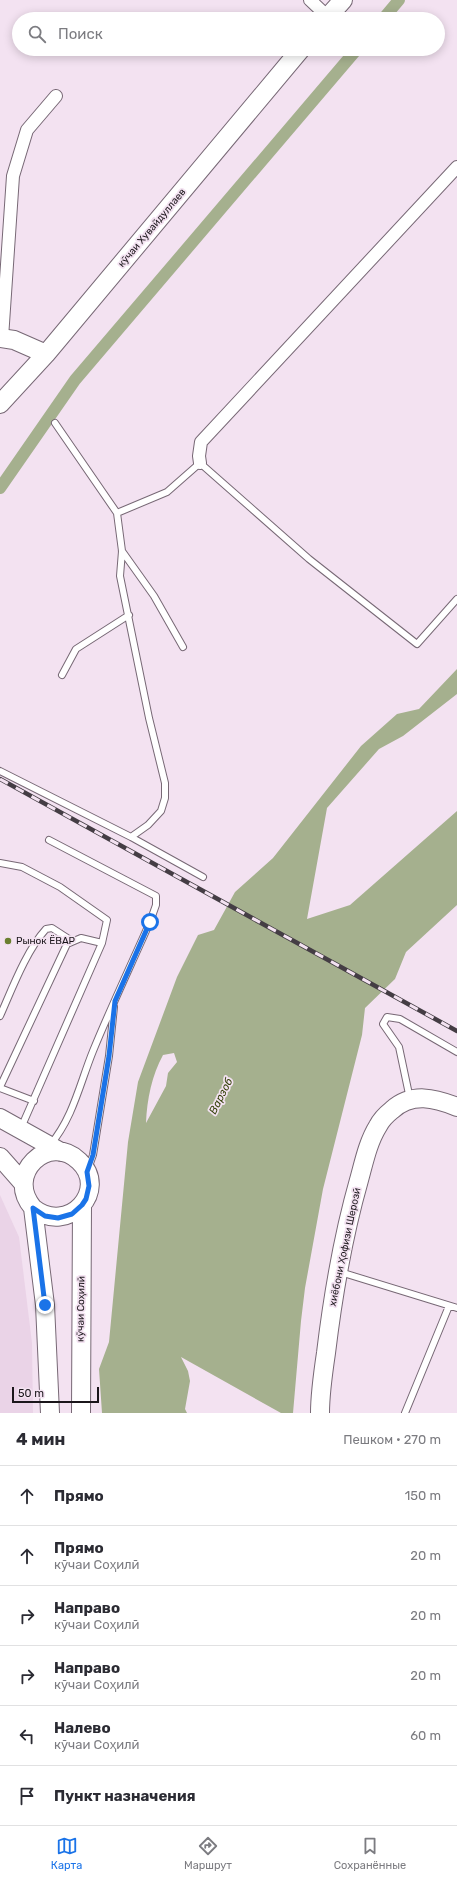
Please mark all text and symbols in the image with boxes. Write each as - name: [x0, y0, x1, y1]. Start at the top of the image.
- search box: [12, 12, 445, 56]
- icon: search: [26, 23, 48, 45]
- text: Поиск: [58, 25, 103, 43]
- street label: кӯчаи Хувайдуллаев: [116, 186, 189, 270]
- route start: [141, 913, 159, 931]
- place label: Рынок ЁВАР: [16, 935, 76, 947]
- marker: Рынок ЁВАР: [3, 936, 13, 946]
- water label: Варзоб: [206, 1075, 236, 1116]
- street label: хиёбони Ҳофизи Шерозӣ: [327, 1187, 363, 1307]
- street label: кӯчаи Соҳилӣ: [74, 1276, 88, 1342]
- route end: [36, 1296, 54, 1314]
- scale bar: [12, 1385, 99, 1404]
- text: 50 m: [18, 1387, 44, 1400]
- text: 4 мин: [16, 1429, 65, 1449]
- text: Пешком · 270 m: [343, 1432, 441, 1447]
- icon: ahead: [16, 1485, 38, 1507]
- text: Прямо: [54, 1487, 104, 1505]
- text: 150 m: [405, 1488, 441, 1503]
- text: Прямо: [54, 1539, 104, 1557]
- icon: ahead: [16, 1545, 38, 1567]
- text: 20 m: [410, 1548, 441, 1563]
- text: кӯчаи Соҳилӣ: [54, 1557, 140, 1572]
- text: Направо: [54, 1599, 120, 1617]
- icon: right: [16, 1605, 38, 1627]
- text: 20 m: [410, 1608, 441, 1623]
- text: кӯчаи Соҳилӣ: [54, 1617, 140, 1632]
- text: Направо: [54, 1659, 120, 1677]
- icon: right: [16, 1665, 38, 1687]
- text: 20 m: [410, 1668, 441, 1683]
- text: кӯчаи Соҳилӣ: [54, 1677, 140, 1692]
- text: Налево: [54, 1719, 111, 1737]
- icon: left: [16, 1725, 38, 1747]
- text: 60 m: [410, 1728, 441, 1743]
- text: кӯчаи Соҳилӣ: [54, 1737, 140, 1752]
- icon: arrive: [16, 1785, 38, 1807]
- text: Пункт назначения: [54, 1787, 196, 1805]
- tab: Карта: [51, 1835, 82, 1872]
- tab: Маршрут: [184, 1835, 232, 1872]
- tab: Сохранённые: [334, 1835, 406, 1872]

